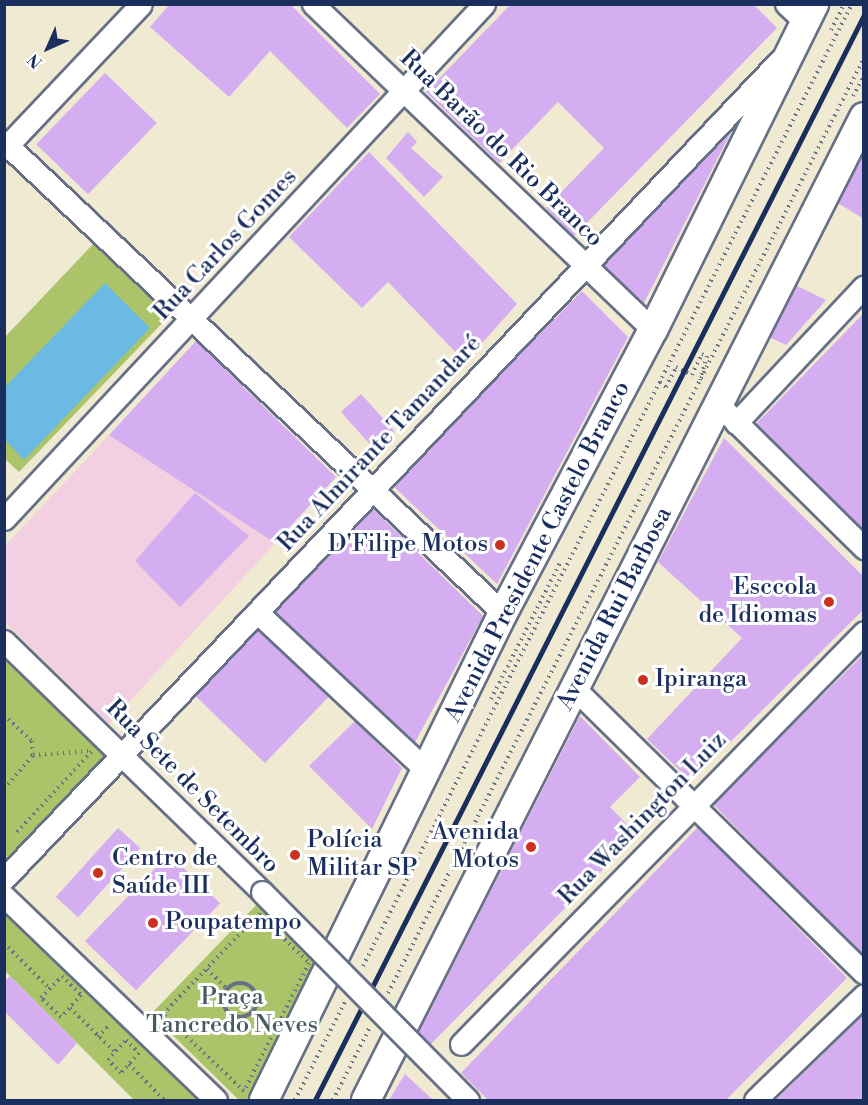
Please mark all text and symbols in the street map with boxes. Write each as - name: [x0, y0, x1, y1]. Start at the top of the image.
- north arrow: [18, 18, 78, 78]
- street label: Rua Barão do Rio Branco: [393, 44, 609, 254]
- text: N: [24, 49, 47, 72]
- street label: Rua Carlos Gomes: [148, 163, 304, 327]
- street label: Rua Almirante Tamandaré: [272, 330, 488, 558]
- street label: Avenida Presidente Castelo Branco: [439, 377, 637, 727]
- street label: Avenida Rui Barbosa: [551, 503, 679, 715]
- place label: D'Filipe Motos: [328, 531, 488, 559]
- marker: D'Filipe Motos: [493, 538, 507, 552]
- place label: Esccola de Idiomas: [698, 574, 817, 630]
- marker: Esccola de Idiomas: [822, 595, 836, 609]
- place label: Ipiranga: [655, 666, 747, 694]
- marker: Ipiranga: [636, 673, 650, 687]
- street label: Rua Sete de Setembro: [99, 694, 285, 880]
- street label: Rua Washington Luiz: [553, 727, 733, 911]
- place label: Avenida Motos: [432, 819, 519, 875]
- place label: Polícia Militar SP: [307, 827, 417, 883]
- marker: Avenida Motos: [524, 840, 538, 854]
- place label: Centro de Saúde III: [112, 845, 218, 901]
- marker: Polícia Militar SP: [288, 848, 302, 862]
- marker: Centro de Saúde III: [89, 864, 107, 882]
- place label: Poupatempo: [165, 909, 302, 937]
- marker: Poupatempo: [146, 916, 160, 930]
- park label: Praça Tancredo Neves: [146, 984, 318, 1040]

